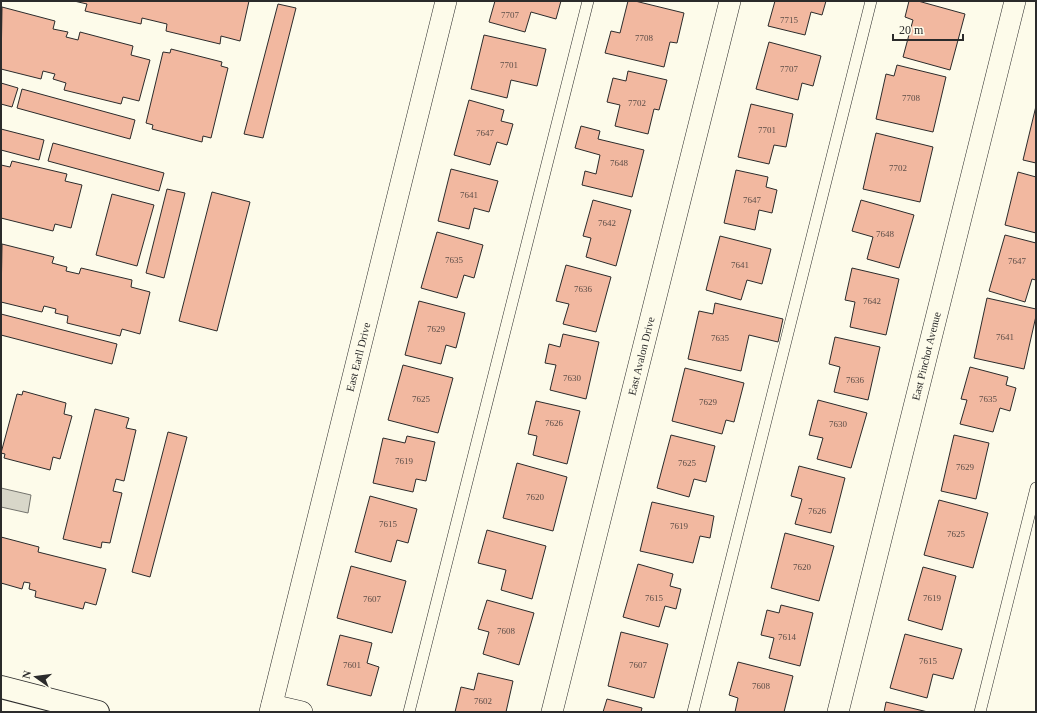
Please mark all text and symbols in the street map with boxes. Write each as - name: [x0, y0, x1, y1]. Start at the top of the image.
- house number: 7707: [501, 10, 520, 20]
- house number: 7715: [780, 15, 799, 25]
- scale bar: [893, 16, 963, 42]
- text: 20 m: [899, 23, 924, 37]
- house number: 7708: [635, 33, 654, 43]
- house number: 7701: [500, 60, 518, 70]
- house number: 7707: [780, 64, 799, 74]
- house number: 7708: [902, 93, 921, 103]
- house number: 7702: [628, 98, 646, 108]
- house number: 7701: [758, 125, 776, 135]
- house number: 7647: [476, 128, 495, 138]
- house number: 7648: [610, 158, 629, 168]
- house number: 7702: [889, 163, 907, 173]
- house number: 7641: [460, 190, 478, 200]
- house number: 7647: [743, 195, 762, 205]
- house number: 7642: [598, 218, 616, 228]
- house number: 7648: [876, 229, 895, 239]
- house number: 7635: [445, 255, 464, 265]
- house number: 7647: [1008, 256, 1027, 266]
- house number: 7641: [731, 260, 749, 270]
- house number: 7636: [574, 284, 593, 294]
- house number: 7642: [863, 296, 881, 306]
- street label: East Pinchot Avenue: [909, 310, 943, 402]
- street label: East Avalon Drive: [625, 315, 657, 396]
- street label: East Earll Drive: [344, 321, 372, 393]
- house number: 7629: [427, 324, 446, 334]
- house number: 7641: [996, 332, 1014, 342]
- house number: 7635: [711, 333, 730, 343]
- house number: 7630: [563, 373, 582, 383]
- house number: 7636: [846, 375, 865, 385]
- house number: 7625: [412, 394, 431, 404]
- house number: 7635: [979, 394, 998, 404]
- house number: 7629: [699, 397, 718, 407]
- house number: 7626: [545, 418, 564, 428]
- house number: 7630: [829, 419, 848, 429]
- house number: 7619: [395, 456, 414, 466]
- house number: 7625: [678, 458, 697, 468]
- house number: 7629: [956, 462, 975, 472]
- house number: 7620: [526, 492, 545, 502]
- house number: 7626: [808, 506, 827, 516]
- house number: 7615: [379, 519, 398, 529]
- house number: 7619: [670, 521, 689, 531]
- house number: 7625: [947, 529, 966, 539]
- house number: 7620: [793, 562, 812, 572]
- house number: 7615: [645, 593, 664, 603]
- house number: 7619: [923, 593, 942, 603]
- house number: 7607: [363, 594, 382, 604]
- house number: 7608: [497, 626, 516, 636]
- house number: 7614: [778, 632, 797, 642]
- house number: 7615: [919, 656, 938, 666]
- north arrow: [16, 657, 56, 697]
- house number: 7601: [343, 660, 361, 670]
- house number: 7607: [629, 660, 648, 670]
- text: N: [20, 669, 33, 680]
- house number: 7608: [752, 681, 771, 691]
- house number: 7602: [474, 696, 492, 706]

